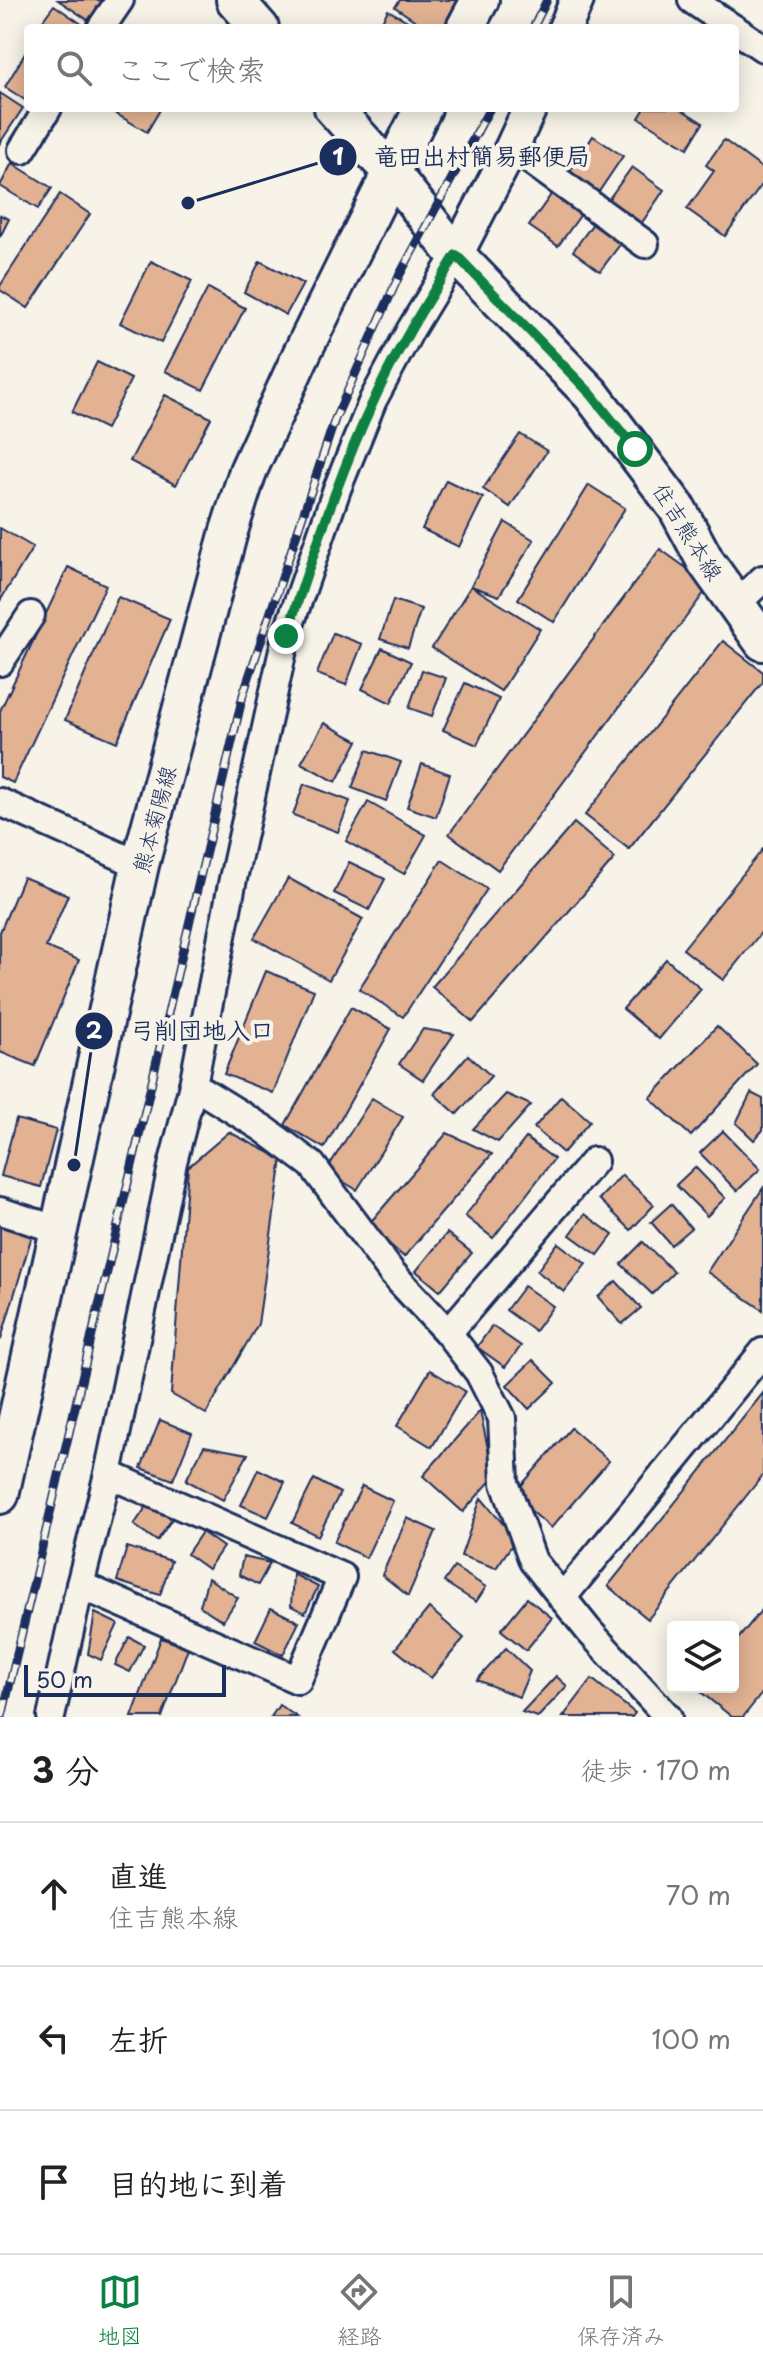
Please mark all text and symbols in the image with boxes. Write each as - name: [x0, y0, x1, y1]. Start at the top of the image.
- search box: [24, 24, 739, 112]
- icon: search: [52, 46, 96, 90]
- text: ここで検索: [116, 46, 266, 91]
- callout: 竜田出村簡易郵便局: [318, 133, 606, 181]
- text: 1: [332, 137, 344, 173]
- text: 竜田出村簡易郵便局: [374, 137, 590, 173]
- route start: [617, 431, 653, 467]
- street label: 住吉熊本線: [646, 476, 732, 586]
- route end: [268, 618, 304, 654]
- street label: 熊本菊陽線: [123, 762, 183, 876]
- callout: 弓削団地入口: [74, 1007, 290, 1055]
- text: 2: [86, 1011, 103, 1047]
- text: 弓削団地入口: [130, 1011, 274, 1047]
- map controls: [667, 1621, 739, 1693]
- button: layers: [667, 1621, 739, 1693]
- scale bar: [24, 1661, 226, 1697]
- text: 50 m: [36, 1662, 93, 1695]
- text: 3 分: [32, 1743, 99, 1795]
- text: 徒歩 · 170 m: [581, 1750, 731, 1789]
- text: 直進: [108, 1852, 168, 1897]
- icon: ahead: [32, 1872, 76, 1916]
- text: 70 m: [666, 1875, 731, 1914]
- text: 住吉熊本線: [108, 1897, 238, 1936]
- icon: left: [32, 2016, 76, 2060]
- text: 左折: [108, 2016, 168, 2061]
- text: 100 m: [651, 2019, 731, 2058]
- icon: arrive: [32, 2160, 76, 2204]
- text: 目的地に到着: [108, 2160, 288, 2205]
- tab: 地図: [98, 2270, 142, 2351]
- tab: 経路: [337, 2270, 381, 2351]
- tab: 保存済み: [577, 2270, 665, 2351]

